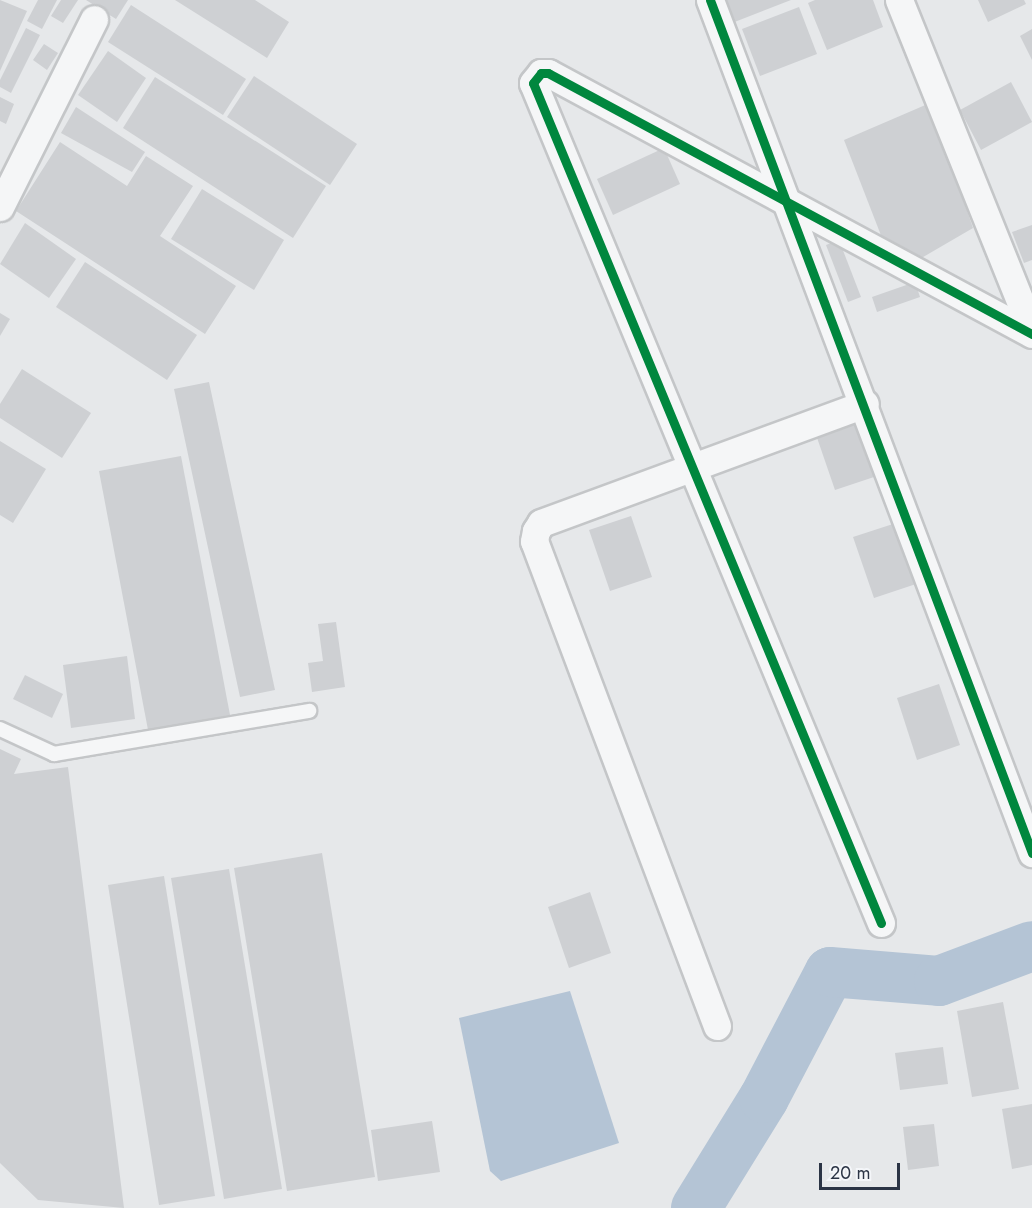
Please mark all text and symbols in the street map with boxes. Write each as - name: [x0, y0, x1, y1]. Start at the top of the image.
- scale bar: [822, 1151, 903, 1189]
- text: 20 m: [830, 1160, 870, 1186]

